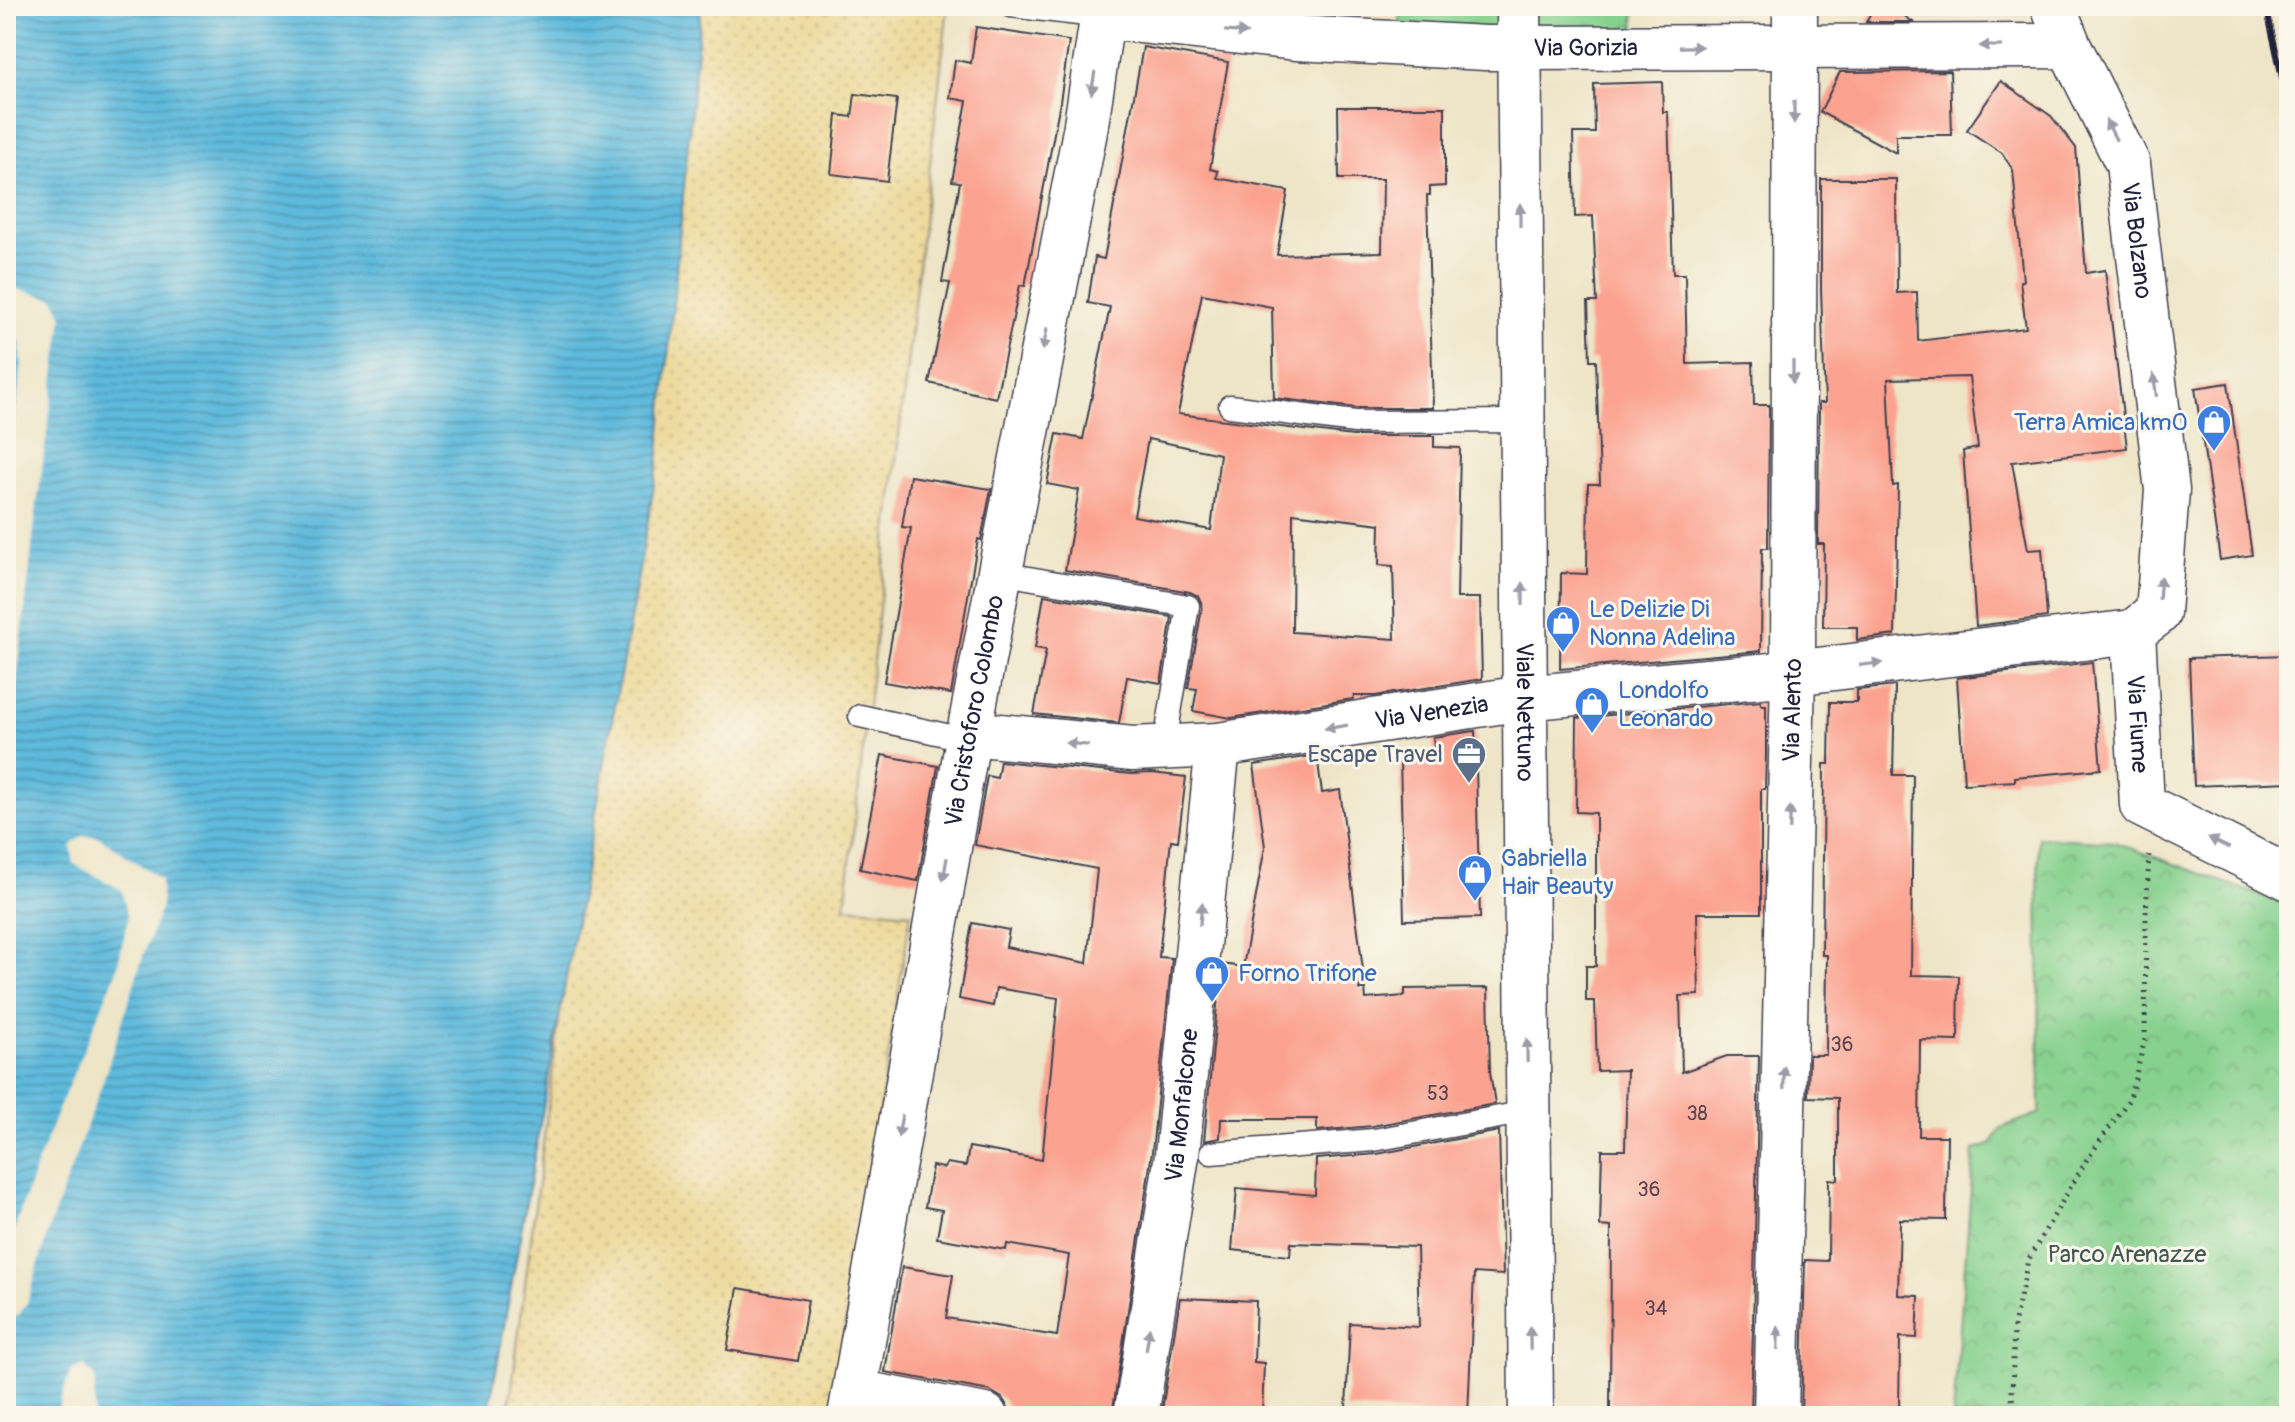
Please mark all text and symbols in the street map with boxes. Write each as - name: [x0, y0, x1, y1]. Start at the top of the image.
- one-way arrow: [1224, 25, 1249, 38]
- street label: Via Gorizia: [1533, 33, 1638, 62]
- one-way arrow: [1679, 40, 1704, 53]
- one-way arrow: [1978, 40, 2003, 52]
- one-way arrow: [1086, 71, 1099, 96]
- one-way arrow: [1788, 100, 1800, 125]
- one-way arrow: [2105, 119, 2118, 142]
- street label: Via Bolzano: [2116, 181, 2159, 300]
- one-way arrow: [1514, 202, 1526, 227]
- one-way arrow: [1039, 327, 1051, 352]
- one-way arrow: [1787, 360, 1799, 385]
- one-way arrow: [2148, 372, 2161, 397]
- shop icon: Terra Amica km0: [2195, 403, 2233, 453]
- place label: Terra Amica km0: [2014, 408, 2188, 437]
- one-way arrow: [2154, 575, 2167, 600]
- one-way arrow: [1517, 581, 1529, 606]
- street label: Via Cristoforo Colombo: [938, 592, 1010, 829]
- place label: Le Delizie Di Nonna Adelina: [1589, 595, 1735, 652]
- shop icon: Le Delizie Di Nonna Adelina: [1544, 604, 1582, 654]
- street label: Viale Nettuno: [1510, 642, 1540, 782]
- one-way arrow: [1859, 657, 1884, 670]
- street label: Via Alento: [1776, 658, 1808, 762]
- street label: Via Fiume: [2121, 674, 2155, 774]
- place label: Londolfo Leonardo: [1618, 676, 1713, 733]
- shop icon: Londolfo Leonardo: [1573, 685, 1611, 735]
- street label: Via Venezia: [1373, 689, 1490, 735]
- one-way arrow: [1323, 721, 1348, 734]
- office icon: Escape Travel: [1450, 735, 1488, 785]
- one-way arrow: [1064, 737, 1089, 750]
- place label: Escape Travel: [1307, 740, 1443, 769]
- one-way arrow: [1784, 805, 1796, 830]
- one-way arrow: [2208, 837, 2231, 850]
- place label: Gabriella Hair Beauty: [1501, 844, 1614, 901]
- shop icon: Gabriella Hair Beauty: [1456, 853, 1494, 903]
- one-way arrow: [939, 857, 951, 882]
- one-way arrow: [1194, 901, 1207, 926]
- shop icon: Forno Trifone: [1193, 954, 1231, 1004]
- place label: Forno Trifone: [1238, 959, 1377, 988]
- street label: Via Monfalcone: [1158, 1027, 1204, 1184]
- house number: 36: [1831, 1032, 1853, 1057]
- one-way arrow: [1520, 1037, 1533, 1062]
- one-way arrow: [1778, 1065, 1790, 1090]
- house number: 53: [1427, 1081, 1449, 1106]
- house number: 38: [1686, 1101, 1708, 1126]
- one-way arrow: [894, 1113, 906, 1138]
- house number: 36: [1638, 1177, 1660, 1202]
- park label: Parco Arenazze: [2048, 1240, 2207, 1269]
- house number: 34: [1645, 1296, 1668, 1321]
- one-way arrow: [1524, 1325, 1536, 1350]
- one-way arrow: [1772, 1325, 1784, 1350]
- one-way arrow: [1142, 1326, 1155, 1351]

